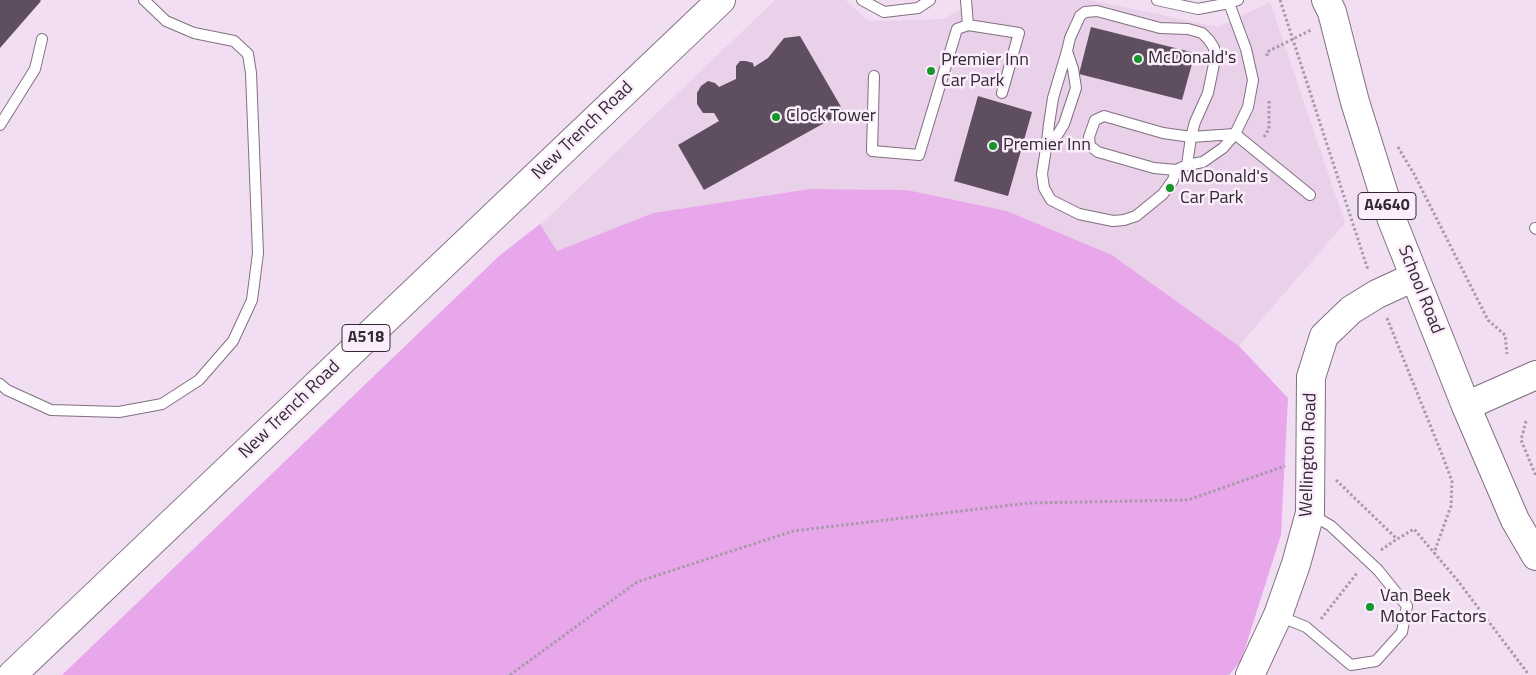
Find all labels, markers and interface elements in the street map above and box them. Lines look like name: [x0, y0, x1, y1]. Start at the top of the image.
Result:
place label: McDonald's: [1148, 48, 1236, 70]
place label: Premier Inn Car Park: [941, 50, 1029, 92]
marker: McDonald's: [1132, 53, 1144, 65]
marker: Premier Inn Car Park: [925, 65, 937, 77]
street label: New Trench Road: [528, 77, 638, 185]
place label: Clock Tower: [786, 106, 876, 128]
marker: Clock Tower: [770, 111, 782, 123]
place label: Premier Inn: [1003, 135, 1091, 157]
marker: Premier Inn: [987, 140, 999, 152]
place label: McDonald's Car Park: [1180, 167, 1268, 210]
marker: McDonald's Car Park: [1164, 182, 1176, 194]
road number: A4640: [1358, 192, 1416, 220]
street label: School Road: [1392, 243, 1448, 337]
road number: A518: [342, 324, 390, 352]
street label: New Trench Road: [235, 356, 345, 464]
street label: Wellington Road: [1296, 393, 1322, 517]
place label: Van Beek Motor Factors: [1380, 586, 1487, 628]
marker: Van Beek Motor Factors: [1364, 601, 1376, 613]

